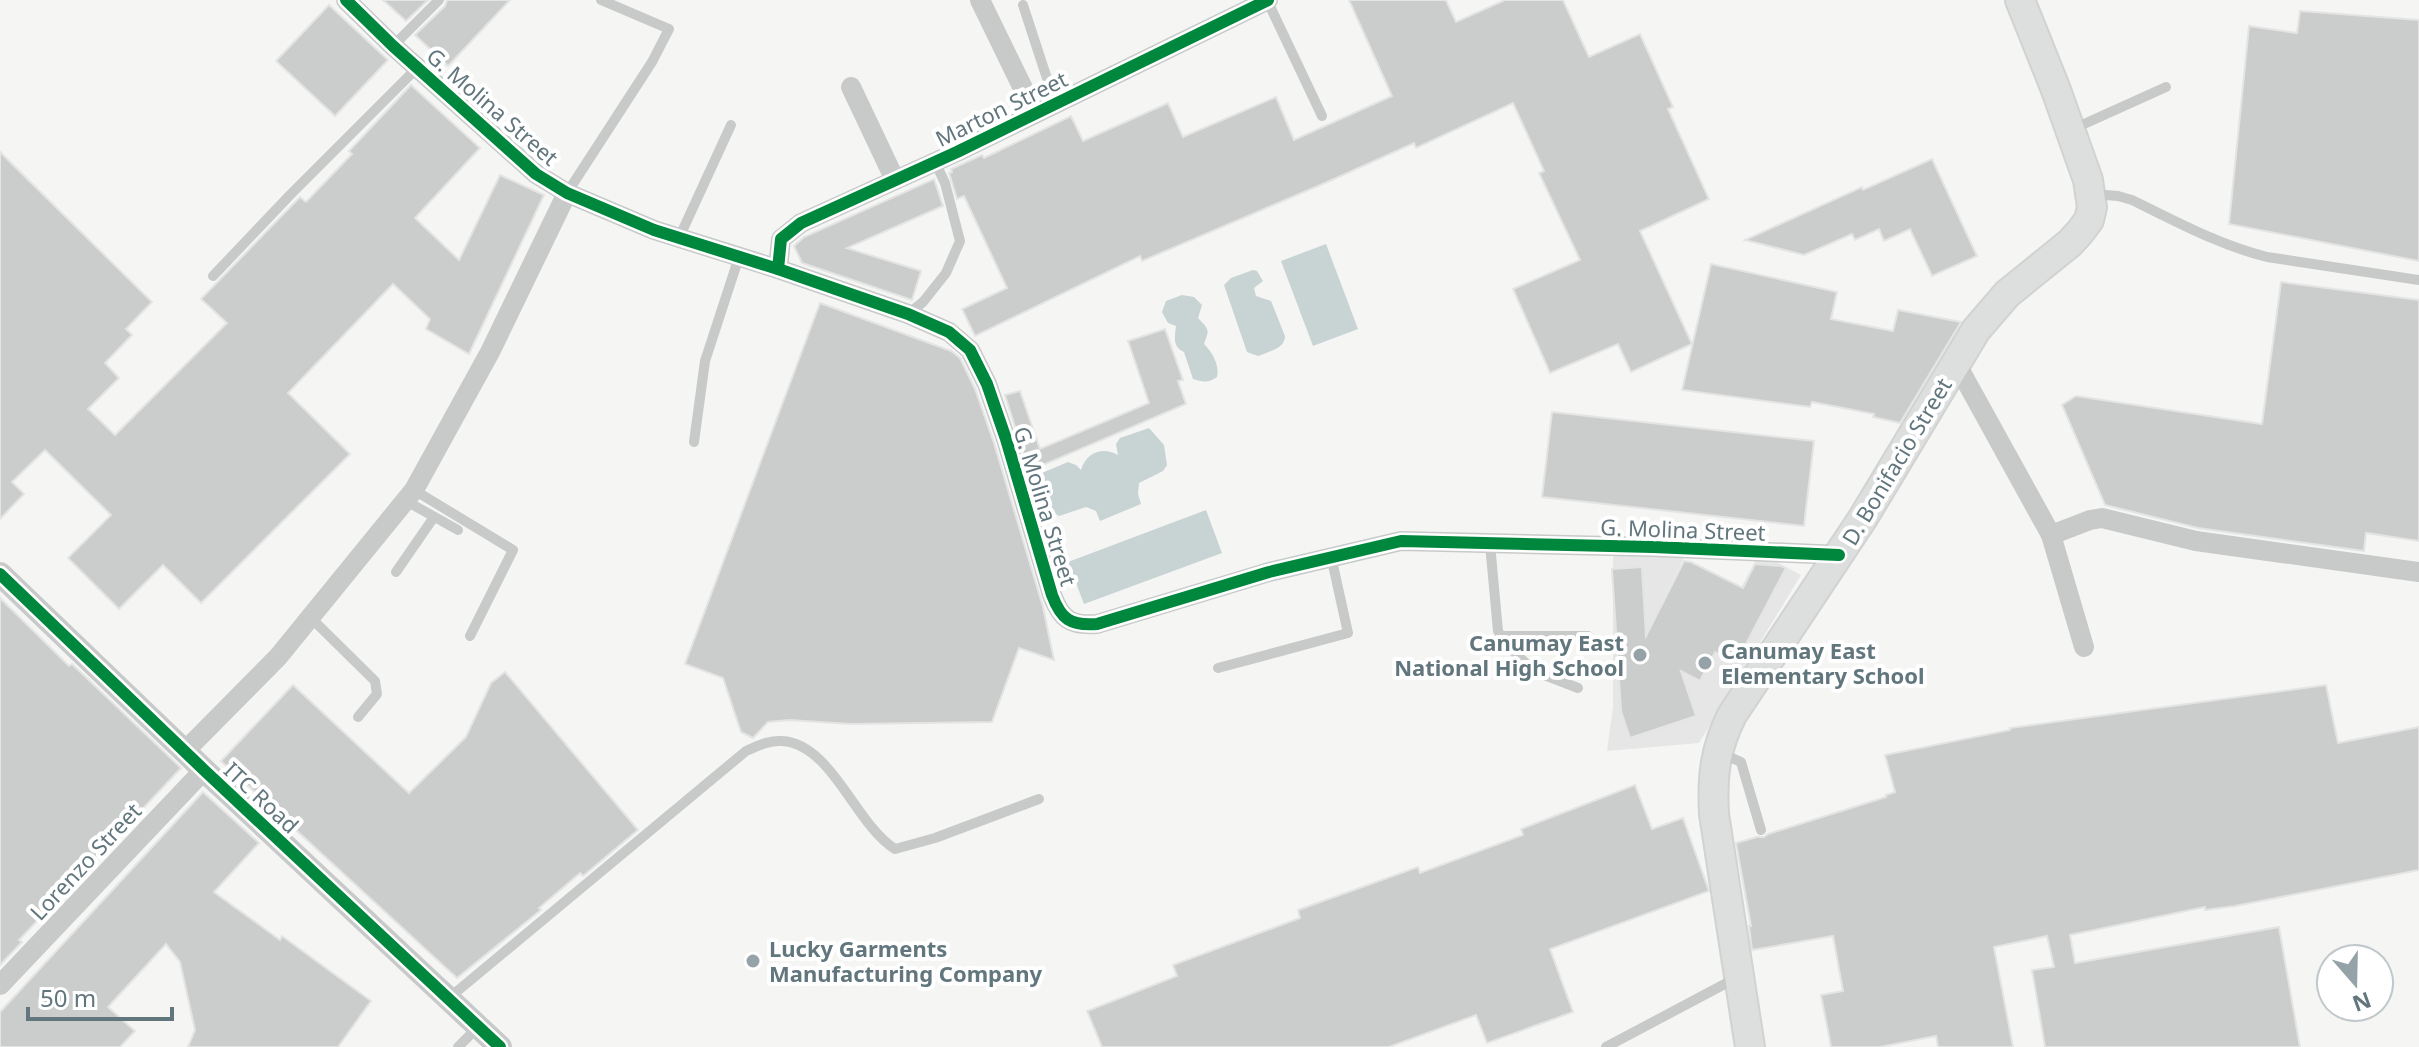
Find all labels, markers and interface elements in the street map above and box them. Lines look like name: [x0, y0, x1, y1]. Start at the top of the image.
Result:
street label: G. Molina Street: [421, 40, 565, 172]
street label: Marton Street: [930, 63, 1072, 153]
street label: D. Bonifacio Street: [1834, 372, 1958, 550]
street label: G. Molina Street: [1007, 423, 1085, 589]
street label: G. Molina Street: [1600, 511, 1766, 547]
place label: Canumay East National High School: [1394, 627, 1624, 682]
place label: Canumay East Elementary School: [1721, 635, 1925, 690]
marker: Canumay East National High School: [1631, 646, 1649, 664]
marker: Canumay East Elementary School: [1696, 654, 1714, 672]
street label: ITC Road: [218, 755, 306, 839]
street label: Lorenzo Street: [23, 796, 147, 926]
place label: Lucky Garments Manufacturing Company: [769, 933, 1042, 988]
north arrow: [2315, 943, 2395, 1023]
marker: Lucky Garments Manufacturing Company: [744, 952, 762, 970]
scale bar: [28, 971, 172, 1021]
text: 50 m: [40, 981, 96, 1014]
text: N: [2349, 986, 2376, 1020]

